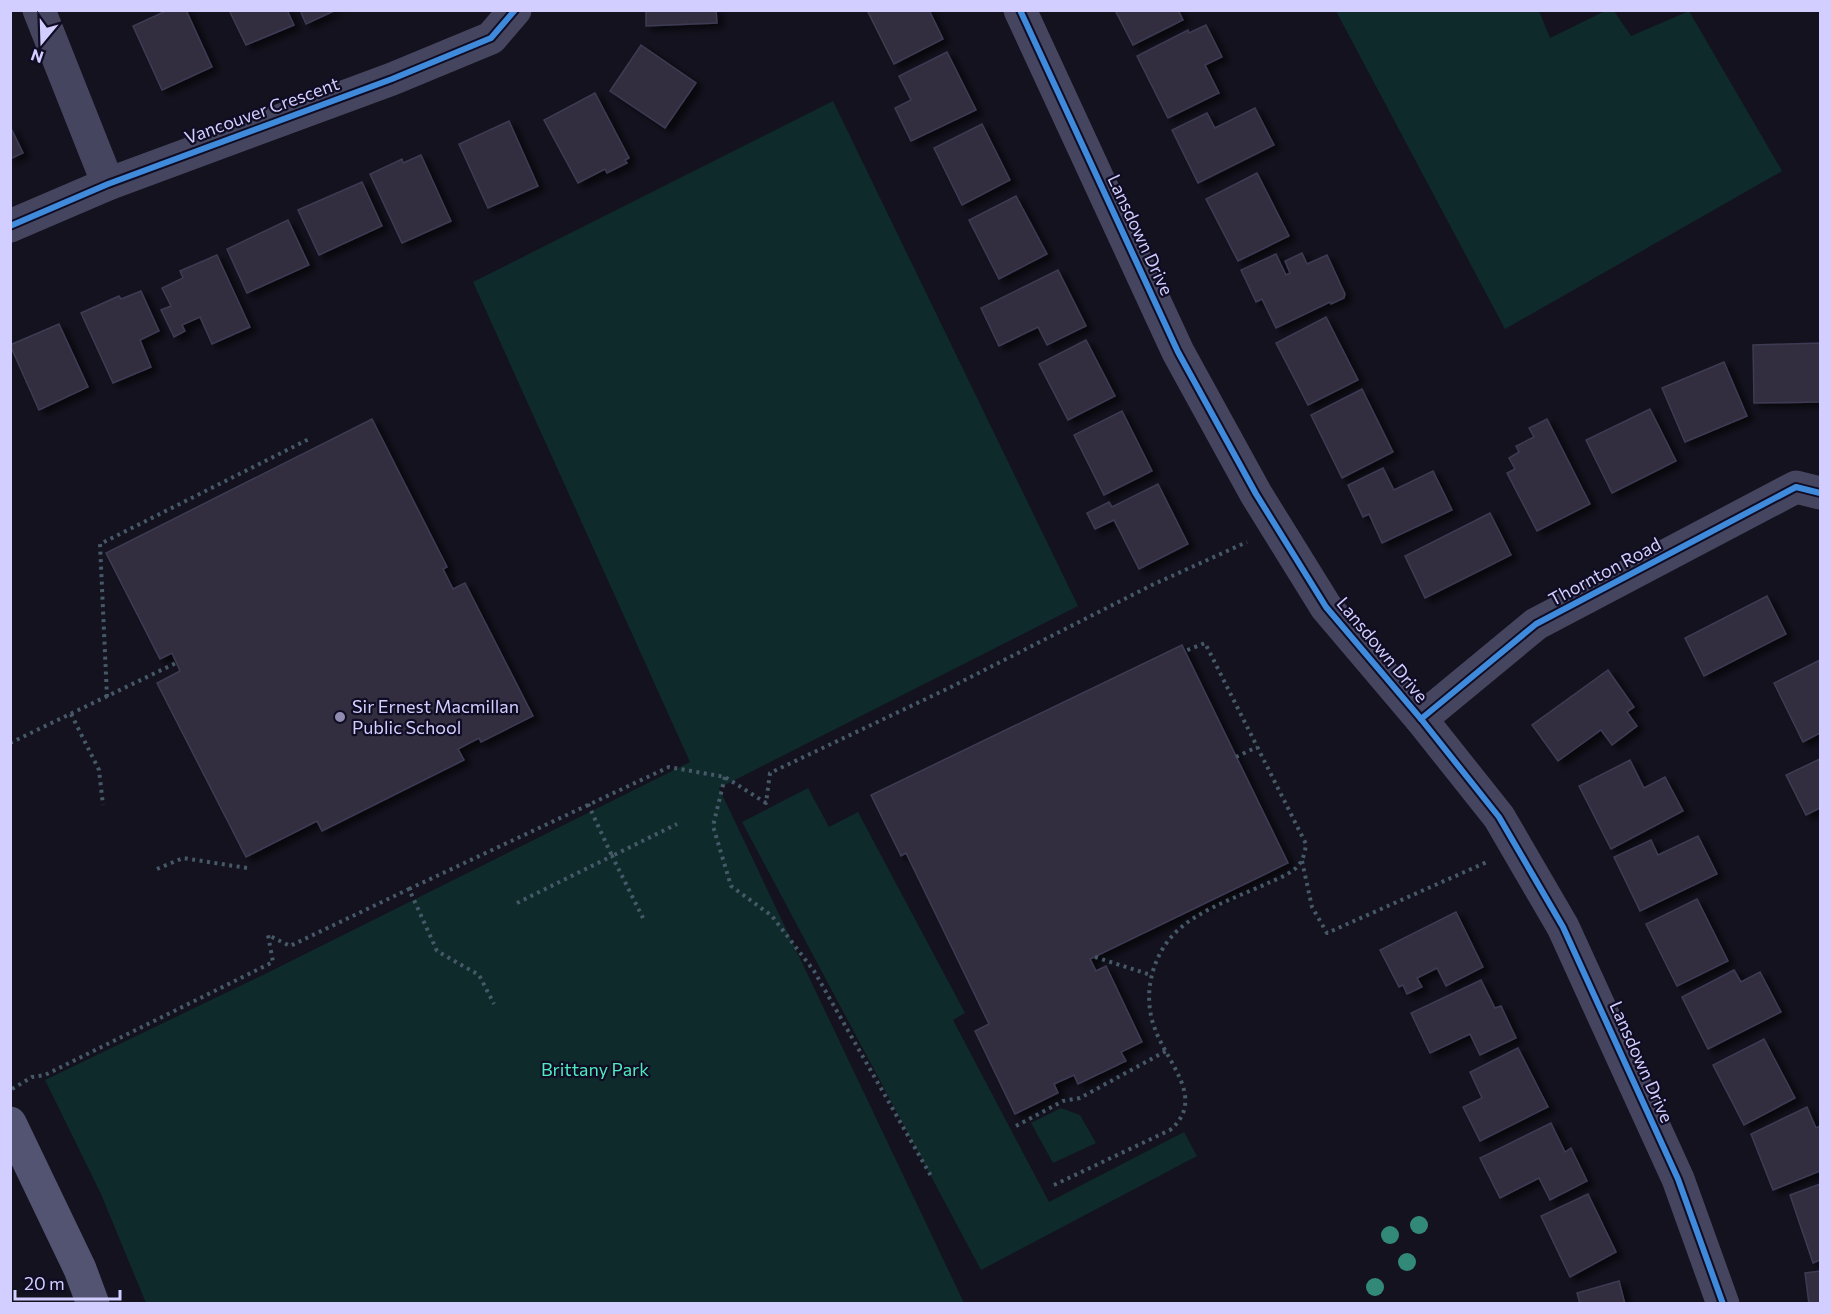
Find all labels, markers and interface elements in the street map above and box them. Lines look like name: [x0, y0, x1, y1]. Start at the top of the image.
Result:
north arrow: [12, 12, 72, 72]
text: N: [28, 46, 46, 68]
street label: Vancouver Crescent: [181, 72, 342, 148]
street label: Lansdown Drive: [1103, 171, 1178, 298]
street label: Thornton Road: [1545, 532, 1664, 610]
street label: Lansdown Drive: [1332, 592, 1433, 706]
place label: Sir Ernest Macmillan Public School: [352, 695, 519, 738]
marker: Sir Ernest Macmillan Public School: [333, 710, 347, 724]
street label: Lansdown Drive: [1605, 997, 1679, 1126]
park label: Brittany Park: [541, 1058, 649, 1080]
scale bar: [15, 1263, 120, 1301]
text: 20 m: [24, 1272, 65, 1294]

